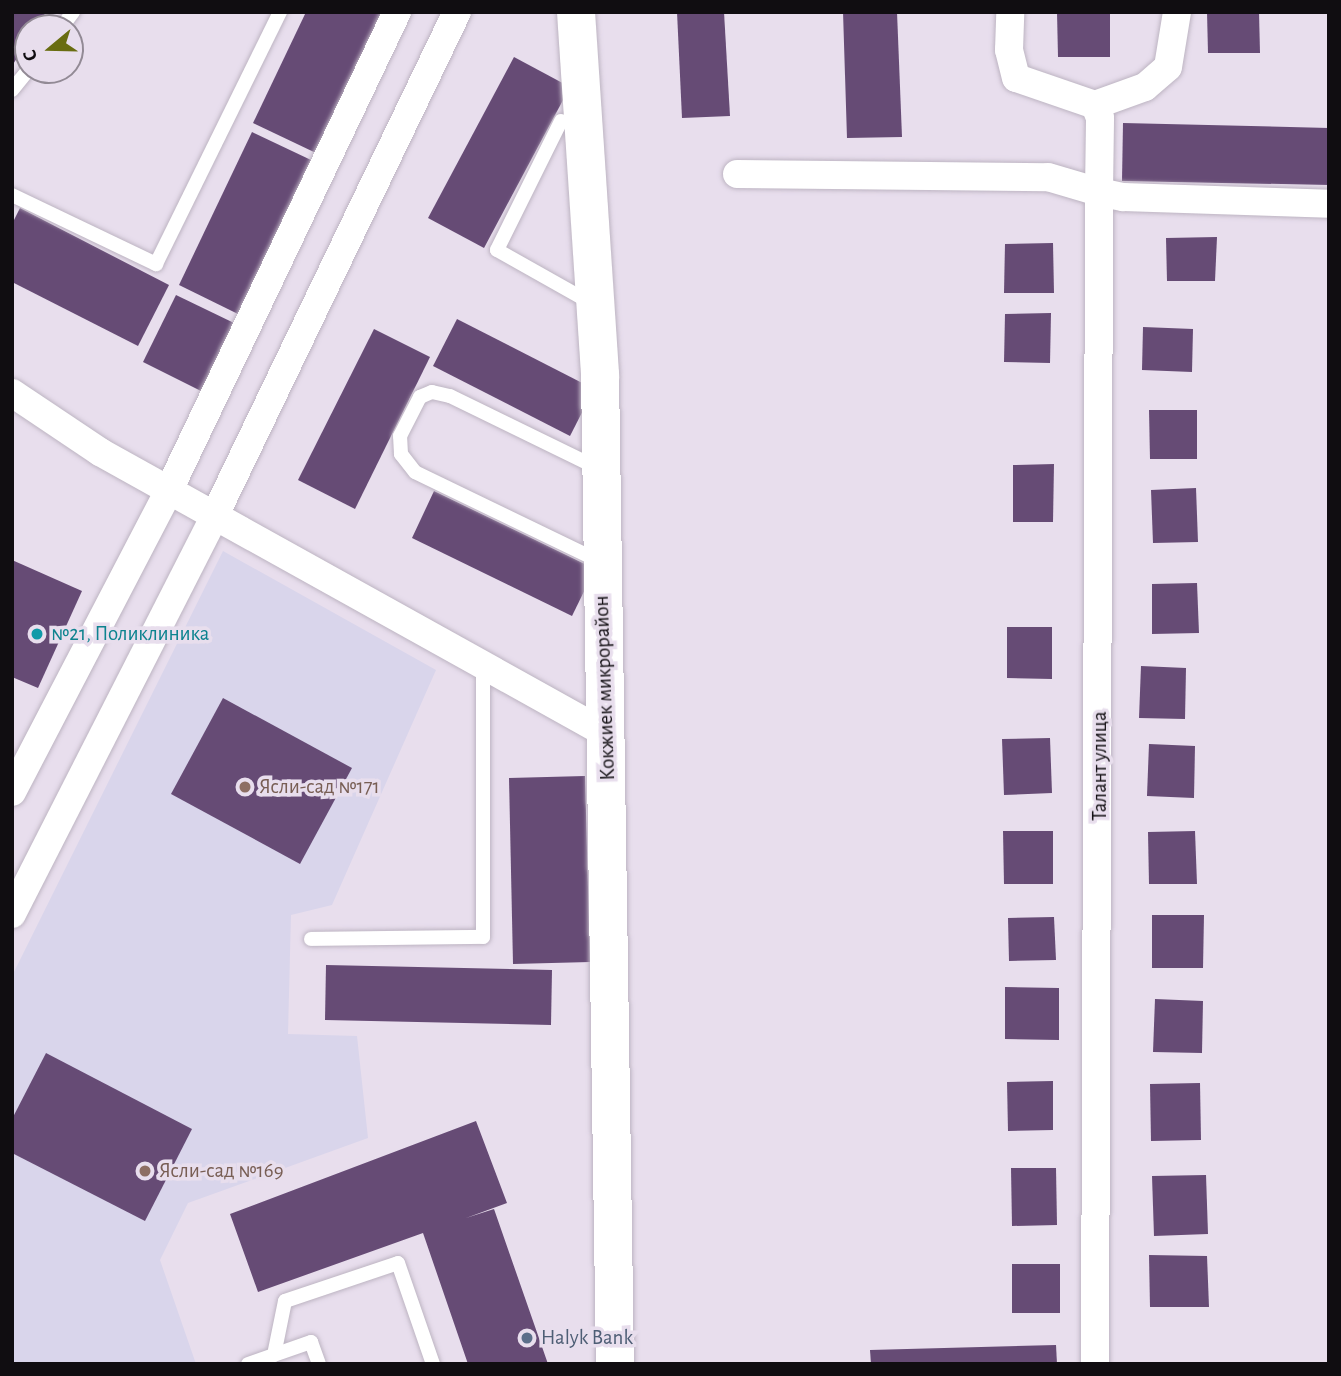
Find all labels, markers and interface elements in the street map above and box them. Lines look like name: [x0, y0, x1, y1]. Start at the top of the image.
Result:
north arrow: [14, 14, 84, 84]
text: С: [20, 47, 41, 63]
street label: Кокжиек микрорайон: [589, 595, 621, 781]
place label: №21, Поликлиника: [51, 621, 209, 647]
marker: №21, Поликлиника: [29, 626, 45, 642]
street label: Талант улица: [1087, 711, 1113, 821]
place label: Ясли-сад №171: [259, 774, 380, 800]
marker: Ясли-сад №171: [237, 779, 253, 795]
place label: Ясли-сад №169: [159, 1158, 284, 1184]
marker: Ясли-сад №169: [137, 1163, 153, 1179]
place label: Halyk Bank: [541, 1325, 633, 1351]
marker: Halyk Bank: [519, 1330, 535, 1346]

